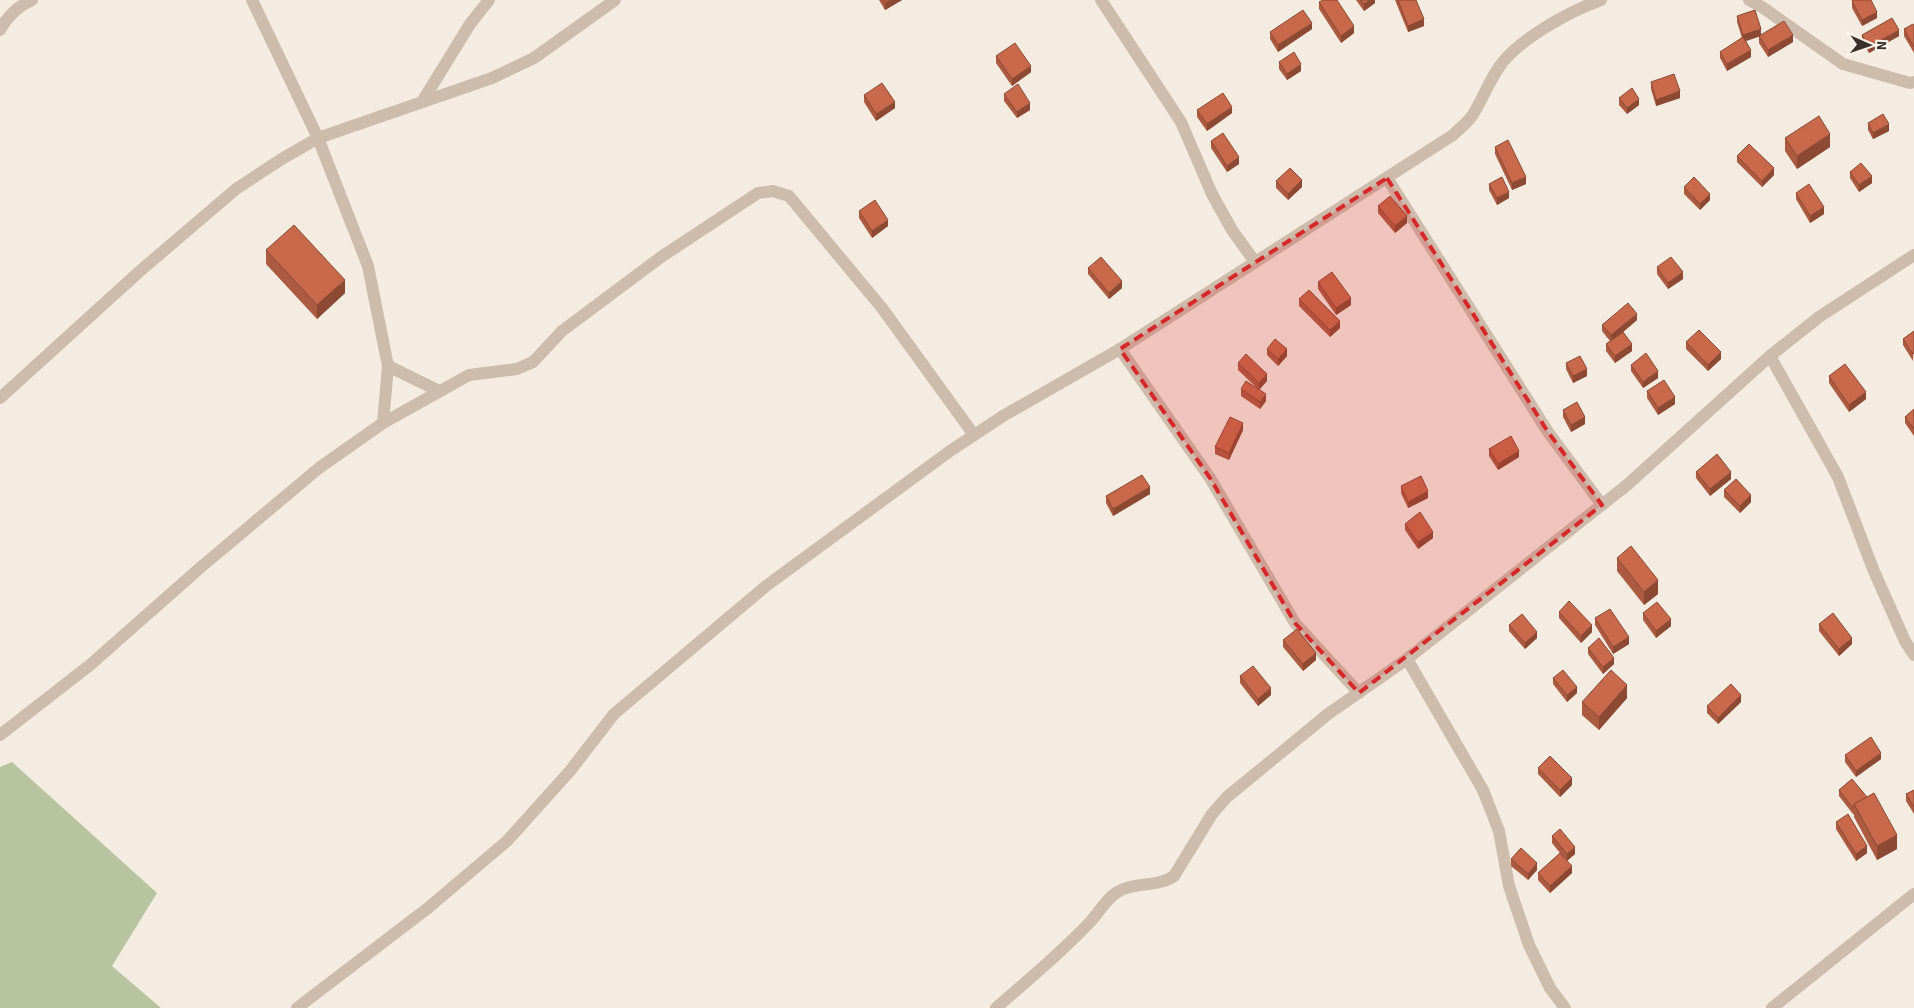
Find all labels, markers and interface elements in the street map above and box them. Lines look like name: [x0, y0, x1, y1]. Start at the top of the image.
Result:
north arrow: [1844, 20, 1894, 70]
text: N: [1871, 40, 1891, 50]

